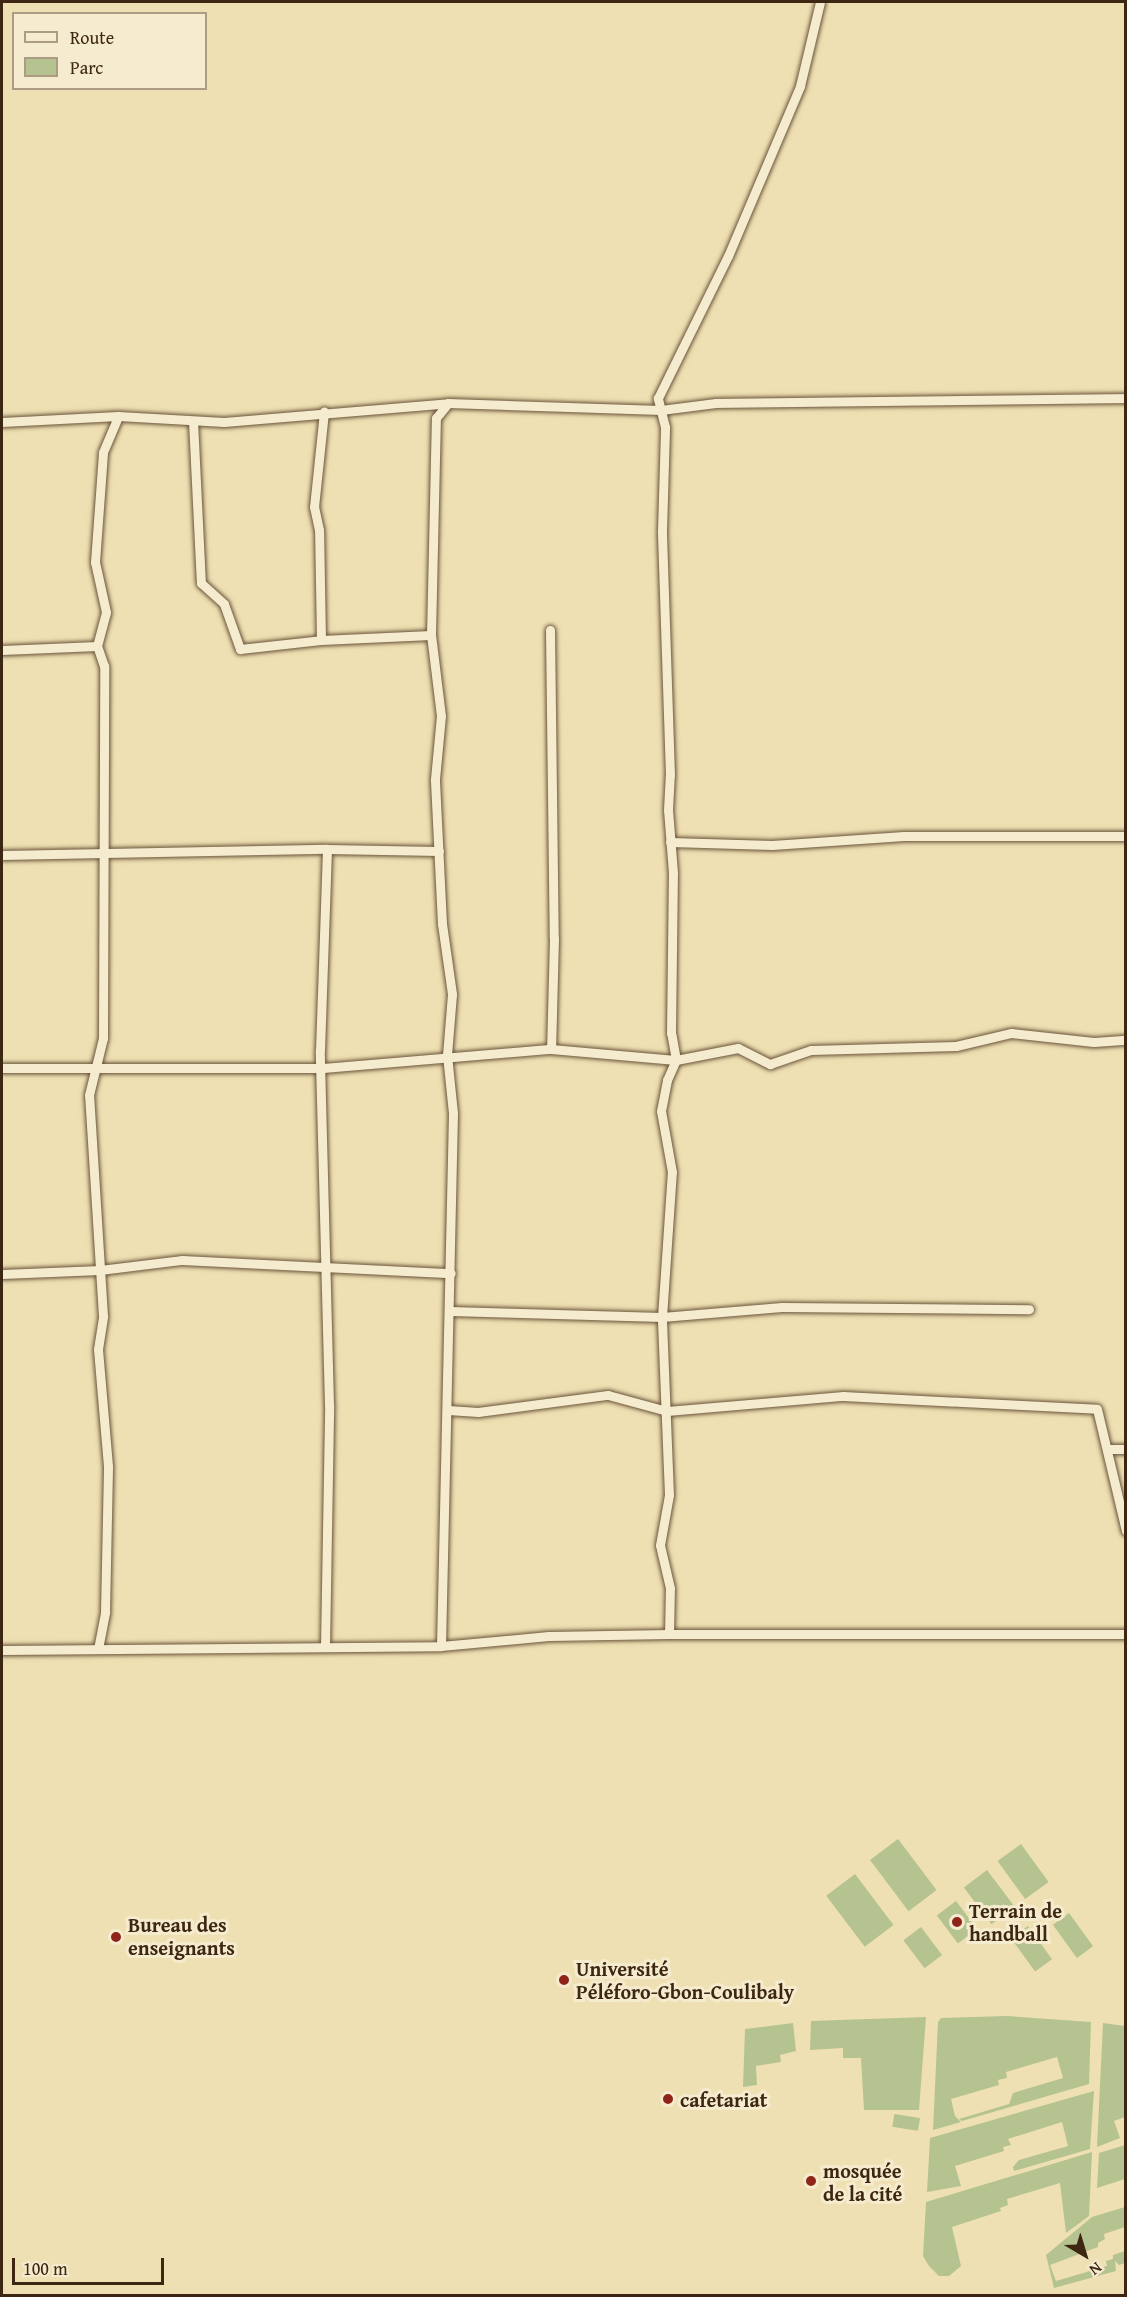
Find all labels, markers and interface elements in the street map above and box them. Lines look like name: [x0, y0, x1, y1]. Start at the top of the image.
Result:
legend: [12, 12, 207, 90]
text: Route: [70, 24, 114, 51]
text: Parc: [70, 54, 103, 81]
place label: Terrain de handball: [969, 1898, 1062, 1945]
place label: Bureau des enseignants: [128, 1913, 235, 1960]
marker: Terrain de handball: [950, 1915, 964, 1929]
marker: Bureau des enseignants: [109, 1930, 123, 1944]
place label: Université Péléforo-Gbon-Coulibaly: [576, 1956, 794, 2003]
marker: Université Péléforo-Gbon-Coulibaly: [557, 1973, 571, 1987]
place label: cafetariat: [680, 2087, 767, 2111]
marker: cafetariat: [661, 2092, 675, 2106]
place label: mosquée de la cité: [823, 2158, 902, 2205]
marker: mosquée de la cité: [804, 2174, 818, 2188]
north arrow: [1055, 2225, 1115, 2285]
scale bar: [15, 2246, 166, 2284]
text: 100 m: [23, 2255, 68, 2282]
text: N: [1084, 2256, 1108, 2282]

